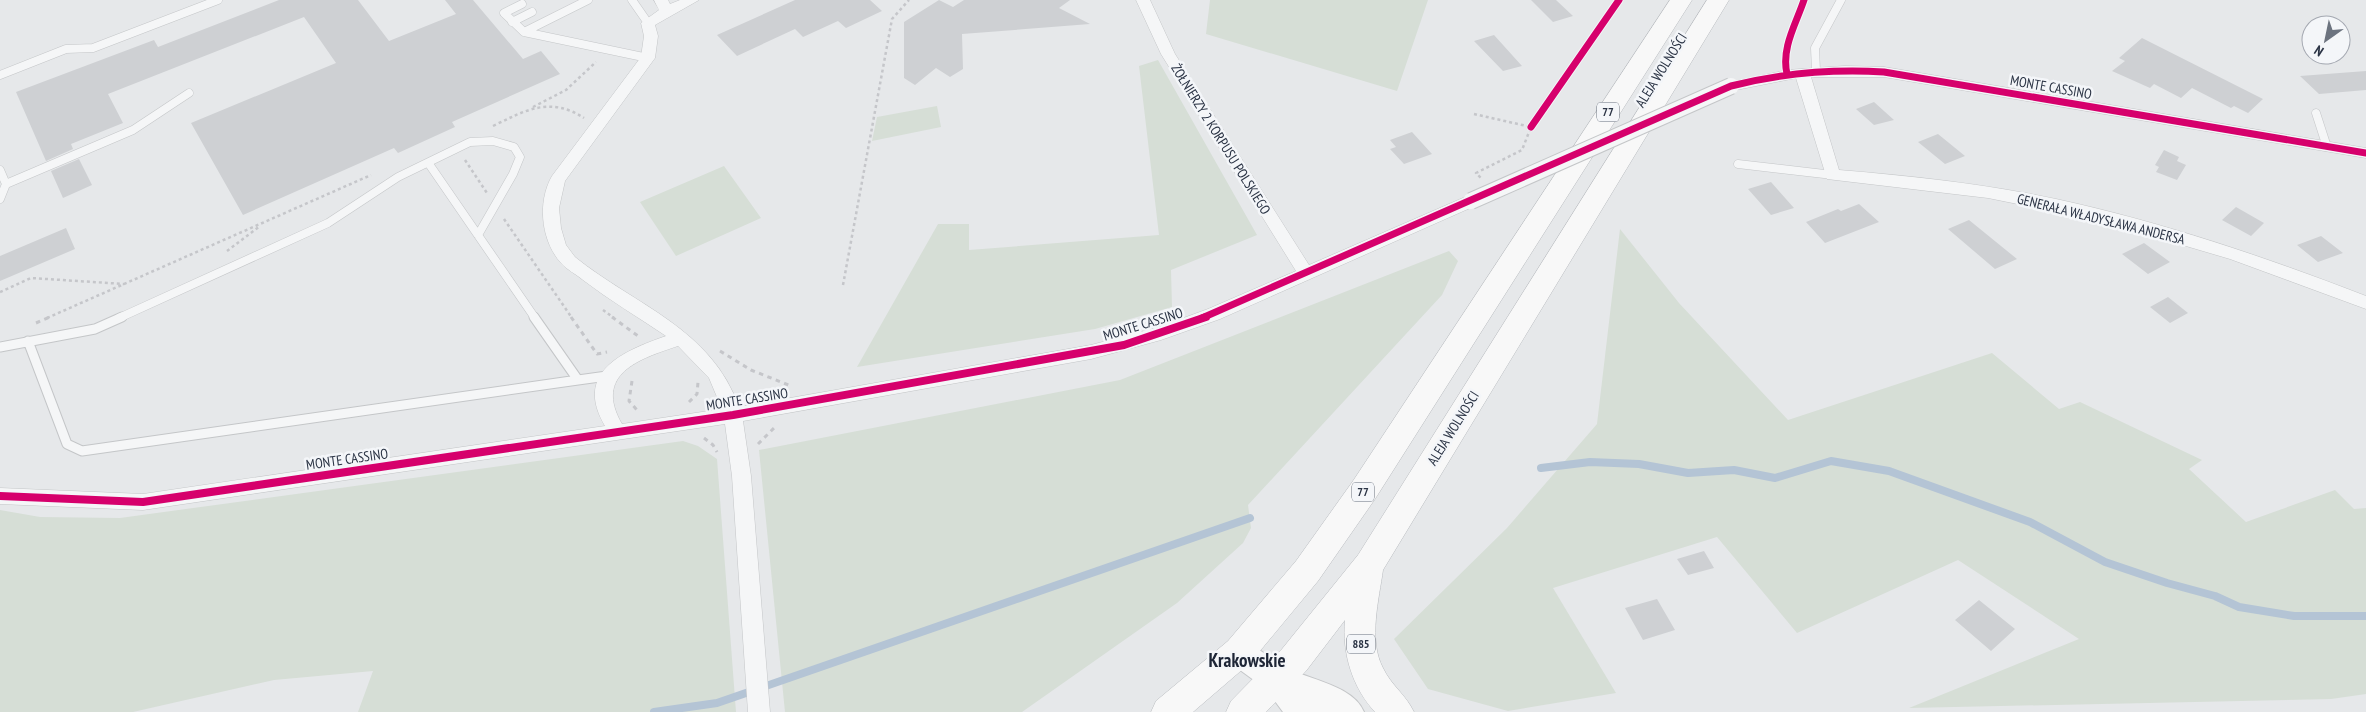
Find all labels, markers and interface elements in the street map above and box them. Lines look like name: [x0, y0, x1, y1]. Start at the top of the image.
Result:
north arrow: [2301, 15, 2351, 65]
street label: ALEJA WOLNOŚCI: [1631, 29, 1691, 111]
text: N: [2311, 41, 2327, 61]
street label: ŻOŁNIERZY 2 KORPUSU POLSKIEGO: [1167, 60, 1275, 218]
street label: MONTE CASSINO: [2009, 71, 2093, 103]
road number: 77: [1597, 102, 1619, 121]
street label: GENERAŁA WŁADYSŁAWA ANDERSA: [2015, 189, 2187, 249]
street label: MONTE CASSINO: [1101, 303, 1185, 345]
street label: MONTE CASSINO: [705, 384, 789, 414]
street label: ALEJA WOLNOŚCI: [1423, 387, 1483, 469]
street label: MONTE CASSINO: [305, 444, 389, 474]
road number: 77: [1352, 482, 1374, 502]
road number: 885: [1347, 634, 1375, 654]
district label: Krakowskie: [1208, 648, 1286, 672]

